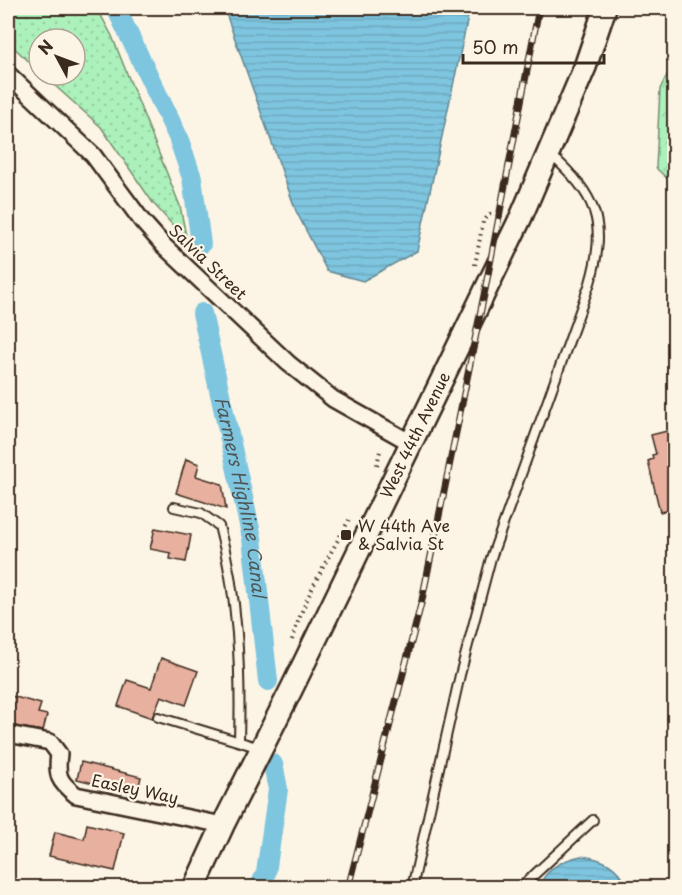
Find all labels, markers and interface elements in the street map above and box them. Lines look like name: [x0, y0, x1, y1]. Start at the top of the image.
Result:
north arrow: [27, 27, 87, 87]
scale bar: [463, 27, 604, 65]
text: 50 m: [472, 33, 519, 60]
text: N: [32, 34, 58, 59]
street label: Salvia Street: [164, 218, 253, 305]
street label: West 44th Avenue: [373, 367, 455, 502]
water label: Farmers Highline Canal: [209, 394, 274, 602]
place label: W 44th Ave & Salvia St: [358, 513, 450, 555]
marker: W 44th Ave & Salvia St: [339, 528, 353, 542]
street label: Easley Way: [90, 767, 181, 809]

